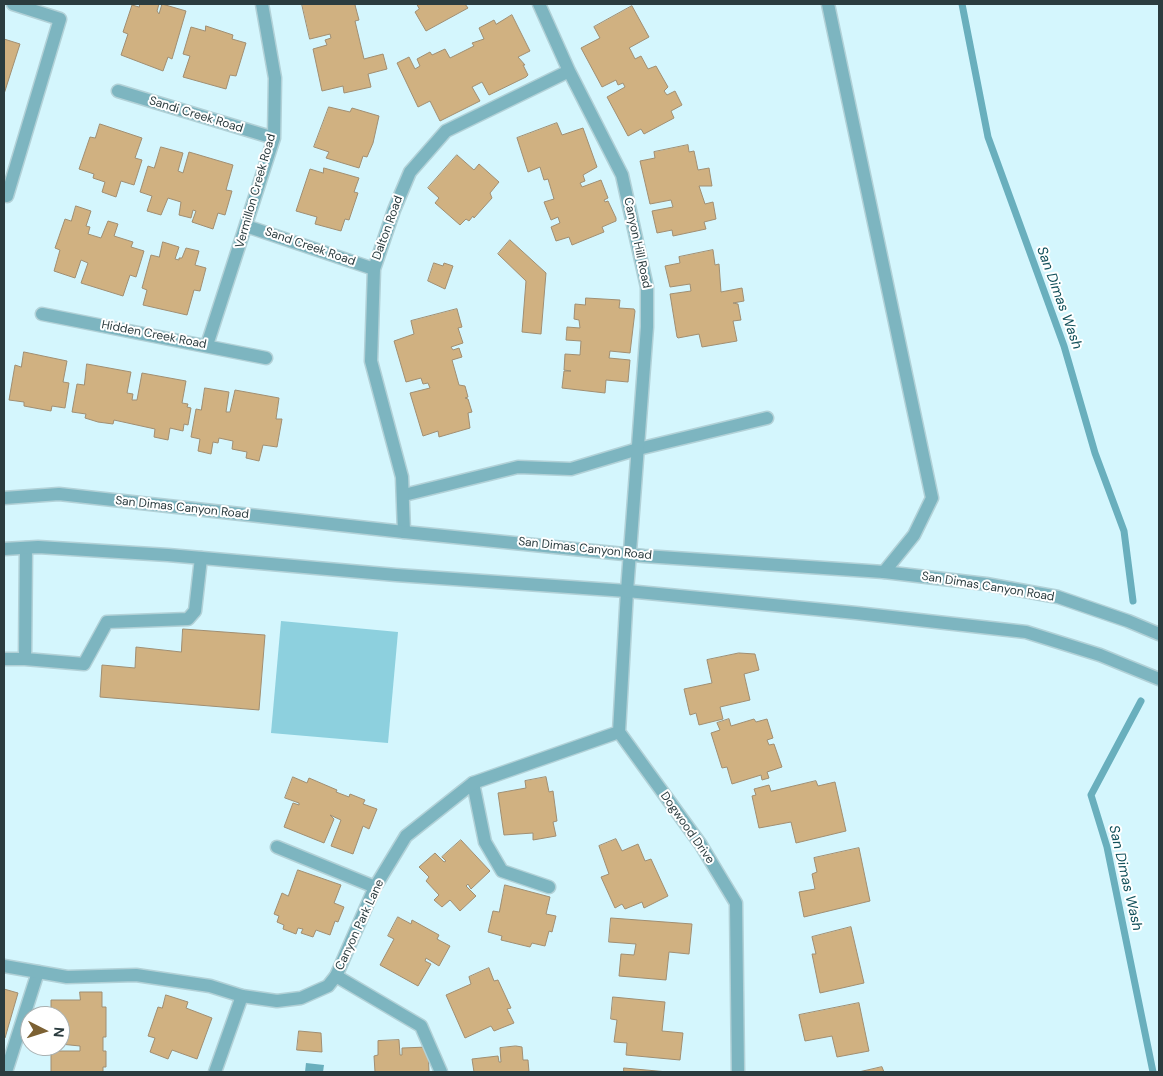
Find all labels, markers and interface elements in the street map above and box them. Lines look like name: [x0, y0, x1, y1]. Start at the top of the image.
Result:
street label: Sandi Creek Road: [147, 94, 245, 136]
street label: Vermillon Creek Road: [233, 132, 279, 250]
street label: Dalton Road: [370, 194, 406, 262]
street label: Canyon Hill Road: [620, 196, 654, 290]
street label: Sand Creek Road: [263, 225, 357, 269]
water label: San Dimas Wash: [1033, 244, 1085, 352]
street label: Hidden Creek Road: [100, 318, 208, 352]
street label: San Dimas Canyon Road: [115, 494, 249, 522]
street label: San Dimas Canyon Road: [518, 535, 652, 563]
street label: San Dimas Canyon Road: [921, 569, 1055, 605]
street label: Dogwood Drive: [657, 789, 717, 867]
water label: San Dimas Wash: [1105, 823, 1145, 933]
street label: Canyon Park Lane: [333, 877, 387, 973]
north arrow: [20, 1006, 70, 1056]
text: N: [50, 1026, 68, 1038]

